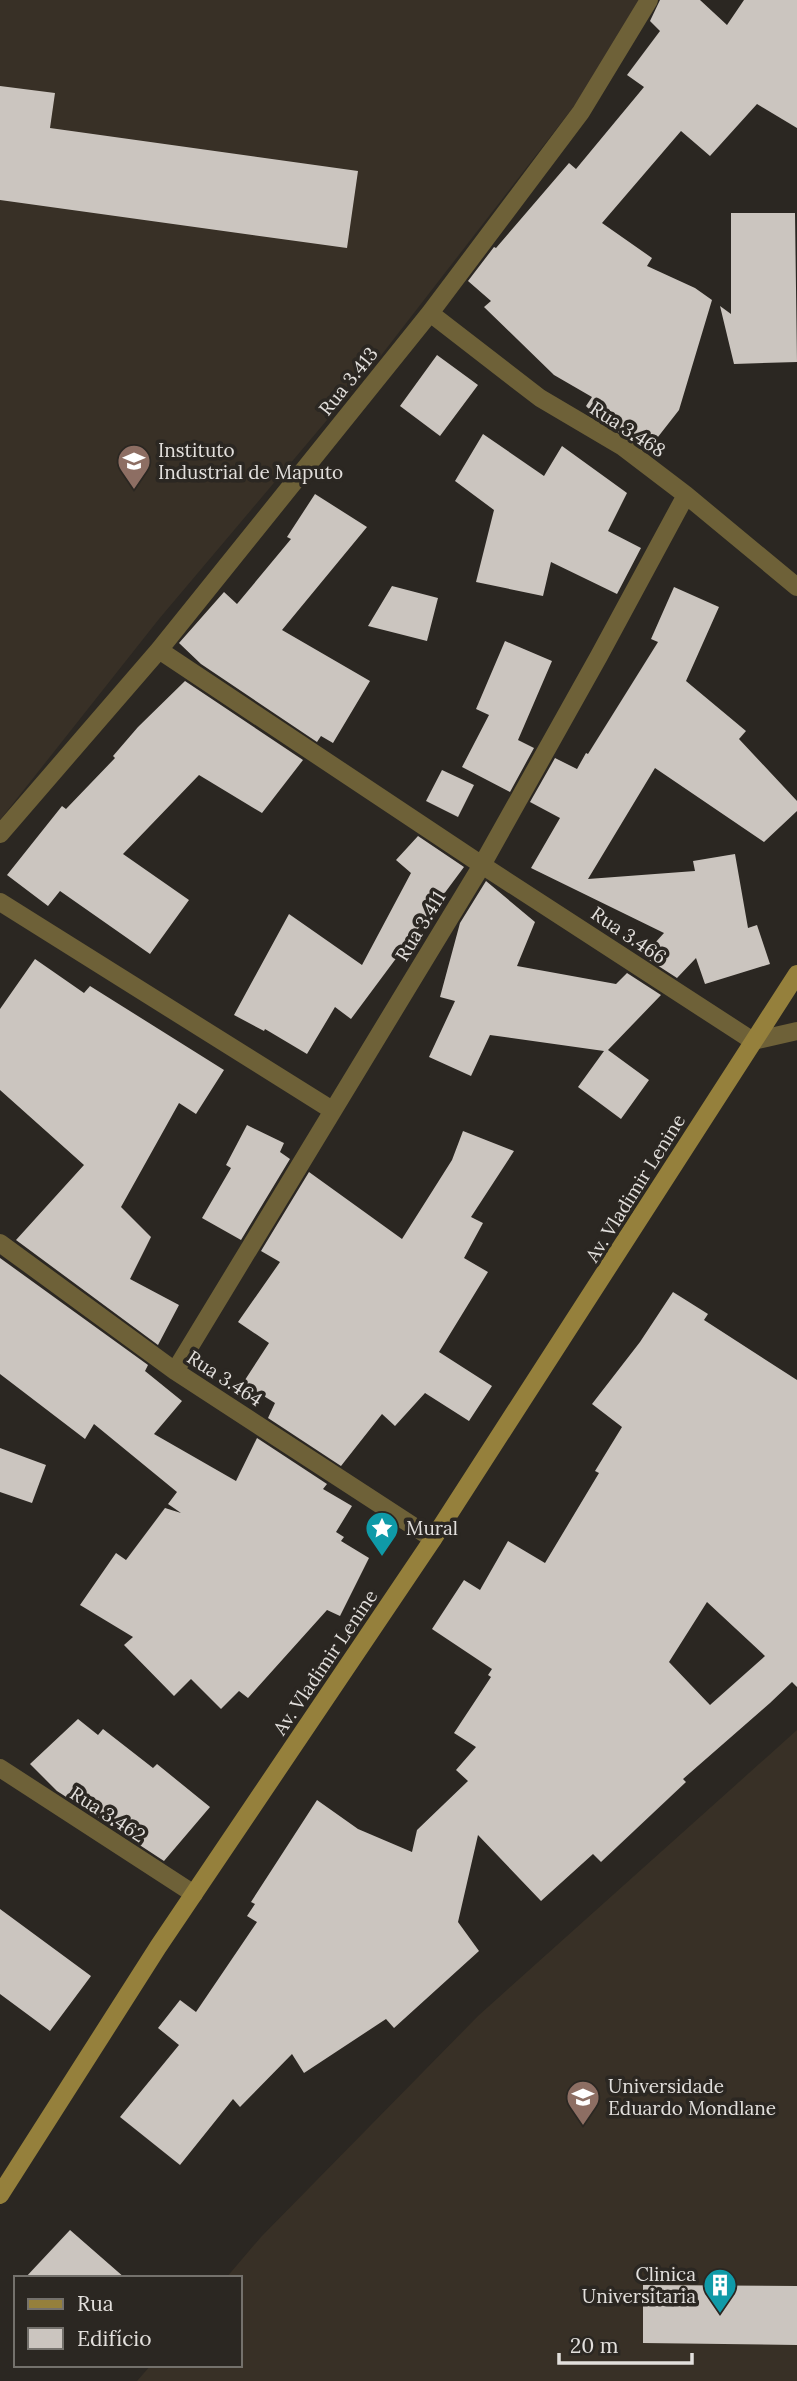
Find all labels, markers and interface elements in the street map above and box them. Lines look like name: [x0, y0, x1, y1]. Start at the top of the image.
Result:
street label: Rua 3.413: [313, 342, 383, 420]
street label: Rua 3.468: [586, 396, 670, 462]
place label: Instituto Industrial de Maputo: [158, 438, 343, 484]
school or university icon: Instituto Industrial de Maputo: [115, 442, 153, 491]
street label: Rua 3.411: [390, 887, 450, 965]
street label: Rua 3.466: [587, 901, 671, 969]
street label: Av. Vladimir Lenine: [579, 1110, 690, 1267]
street label: Rua 3.464: [183, 1345, 267, 1411]
place icon: Mural: [363, 1509, 401, 1558]
place label: Mural: [406, 1516, 458, 1540]
street label: Av. Vladimir Lenine: [267, 1585, 383, 1740]
street label: Rua 3.462: [66, 1781, 150, 1847]
place label: Universidade Eduardo Mondlane: [608, 2074, 776, 2120]
school or university icon: Universidade Eduardo Mondlane: [564, 2078, 602, 2127]
place label: Clinica Universitaria: [582, 2262, 696, 2308]
building icon: Clinica Universitaria: [701, 2266, 739, 2315]
legend: [14, 2276, 242, 2367]
text: Rua: [77, 2290, 114, 2317]
scale bar: [559, 2322, 692, 2366]
text: Edifício: [77, 2325, 152, 2352]
text: 20 m: [570, 2332, 619, 2359]

